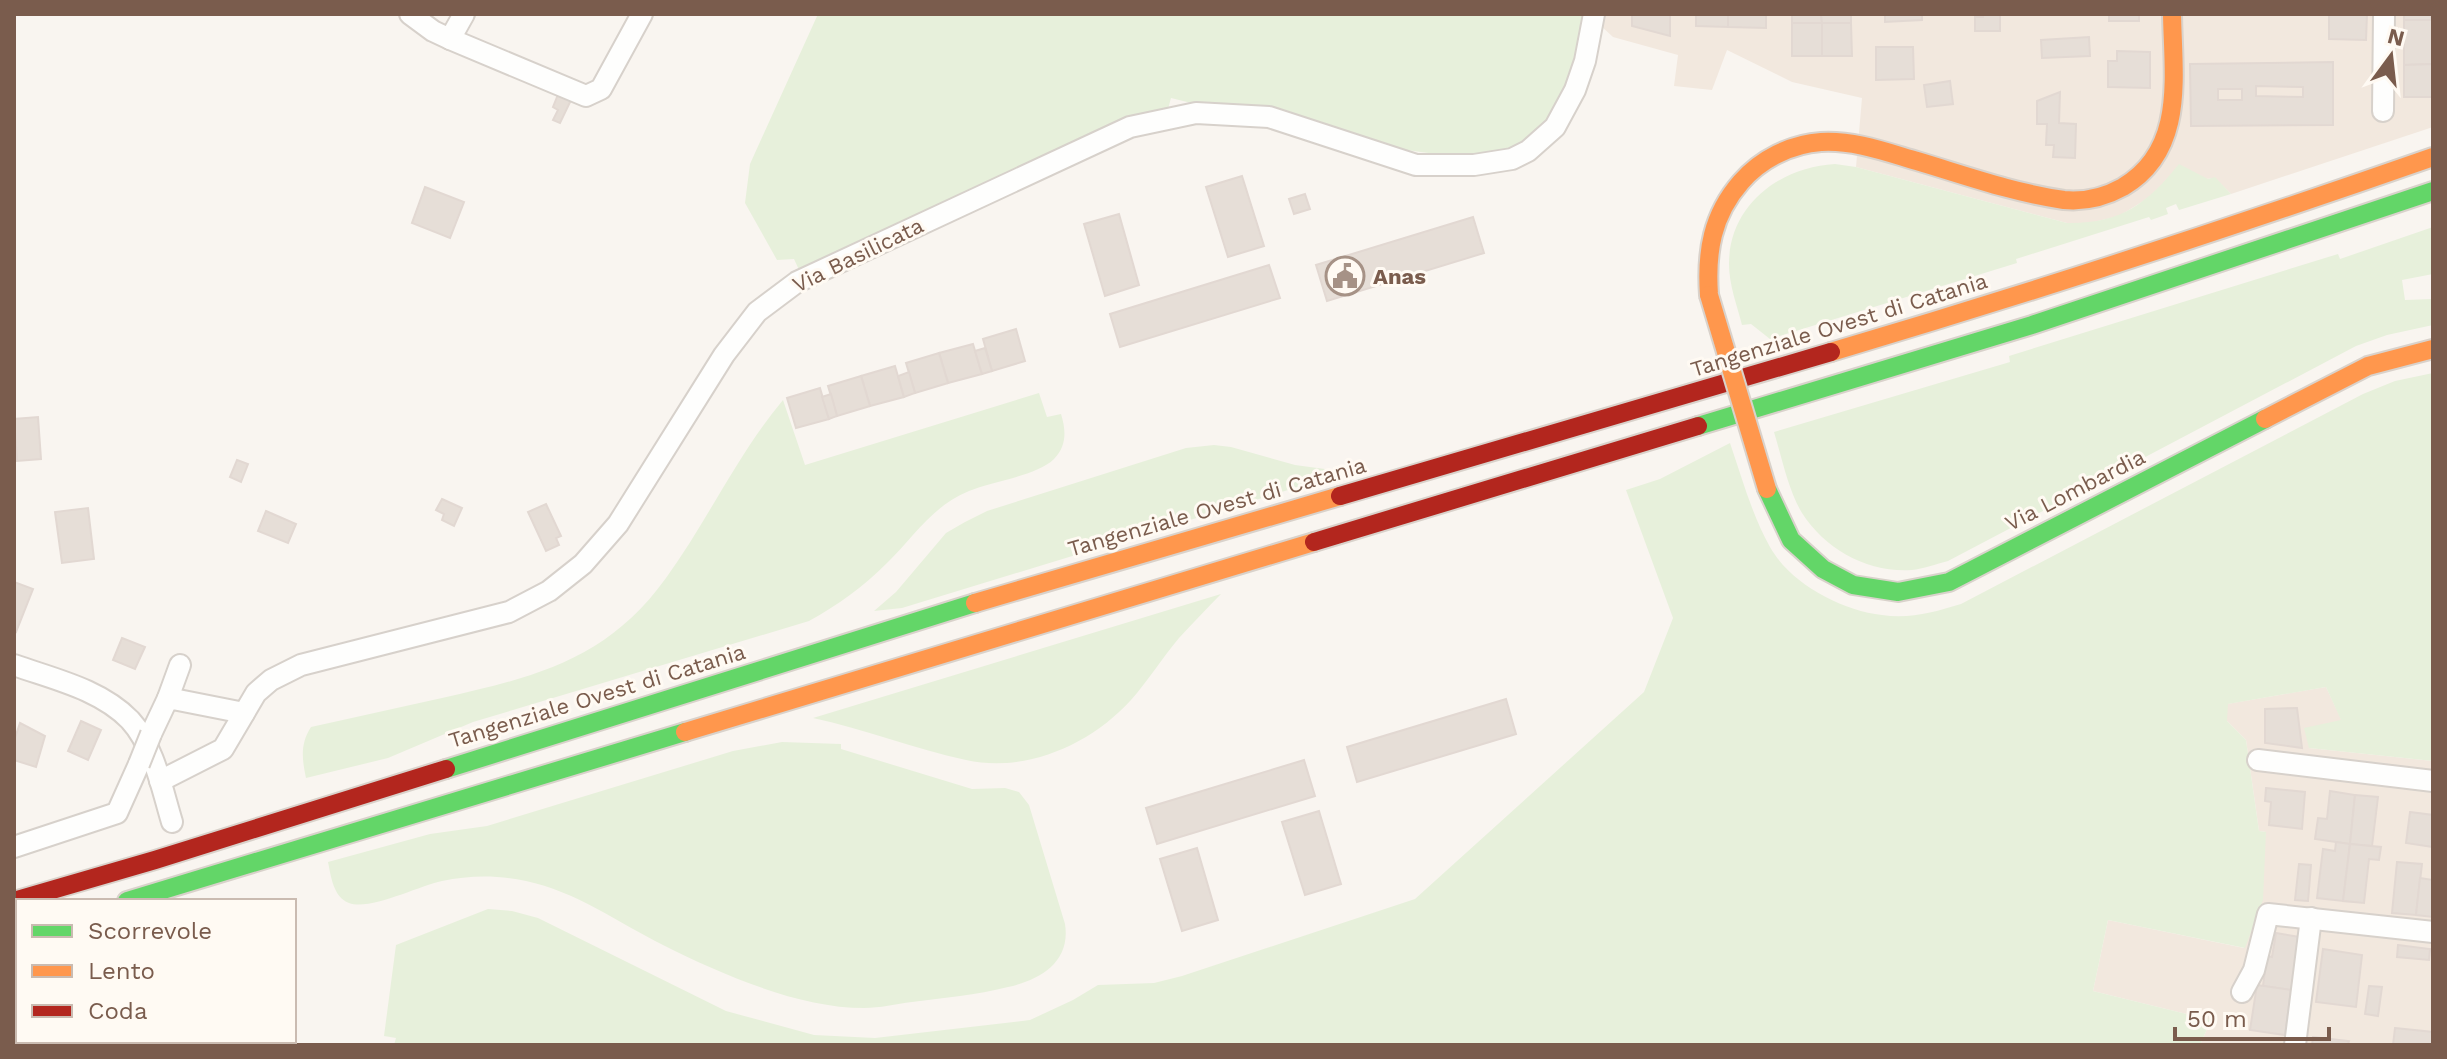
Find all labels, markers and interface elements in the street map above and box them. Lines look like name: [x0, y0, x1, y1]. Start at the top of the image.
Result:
north arrow: [2351, 16, 2431, 96]
text: N: [2385, 23, 2407, 51]
street label: Via Basilicata: [789, 213, 927, 297]
public building icon: Anas: [1324, 255, 1366, 297]
place label: Anas: [1373, 264, 1426, 289]
street label: Tangenziale Ovest di Catania: [1688, 268, 1990, 382]
street label: Via Lombardia: [2001, 444, 2149, 536]
street label: Tangenziale Ovest di Catania: [1065, 452, 1369, 562]
street label: Tangenziale Ovest di Catania: [446, 639, 748, 753]
legend: [16, 899, 296, 1043]
text: Scorrevole: [88, 917, 212, 945]
text: Lento: [88, 957, 155, 985]
scale bar: [2175, 991, 2329, 1041]
text: Coda: [88, 997, 148, 1025]
text: 50 m: [2187, 1005, 2247, 1033]

